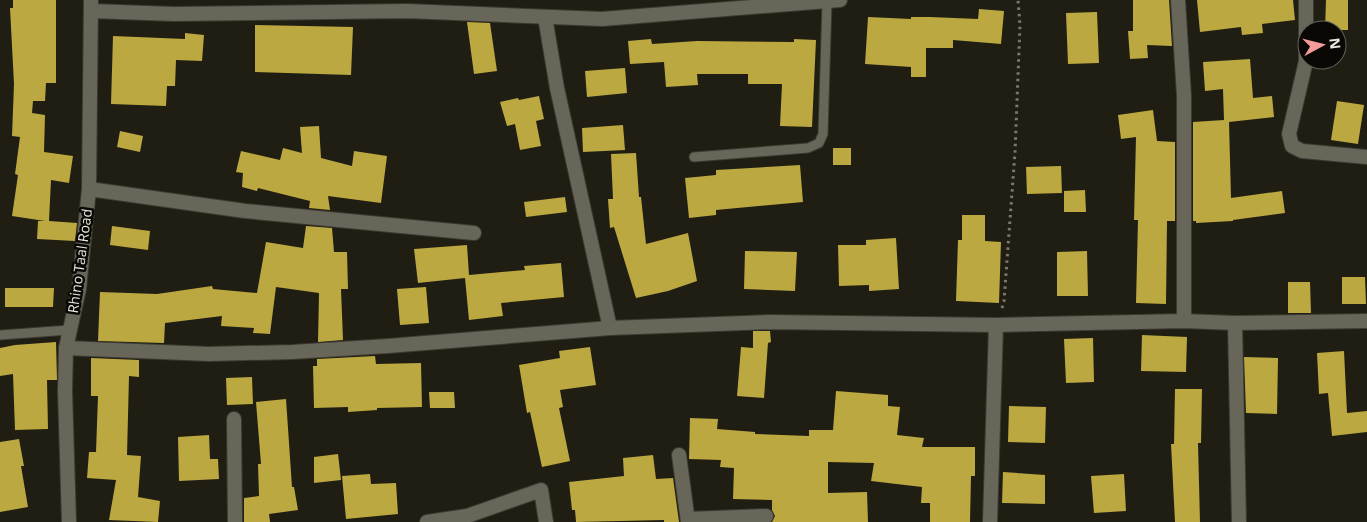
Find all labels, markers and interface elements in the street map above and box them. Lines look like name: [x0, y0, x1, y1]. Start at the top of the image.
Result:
north arrow: [1297, 20, 1347, 70]
text: N: [1325, 37, 1346, 50]
street label: Rhino Taal Road: [63, 207, 96, 314]

